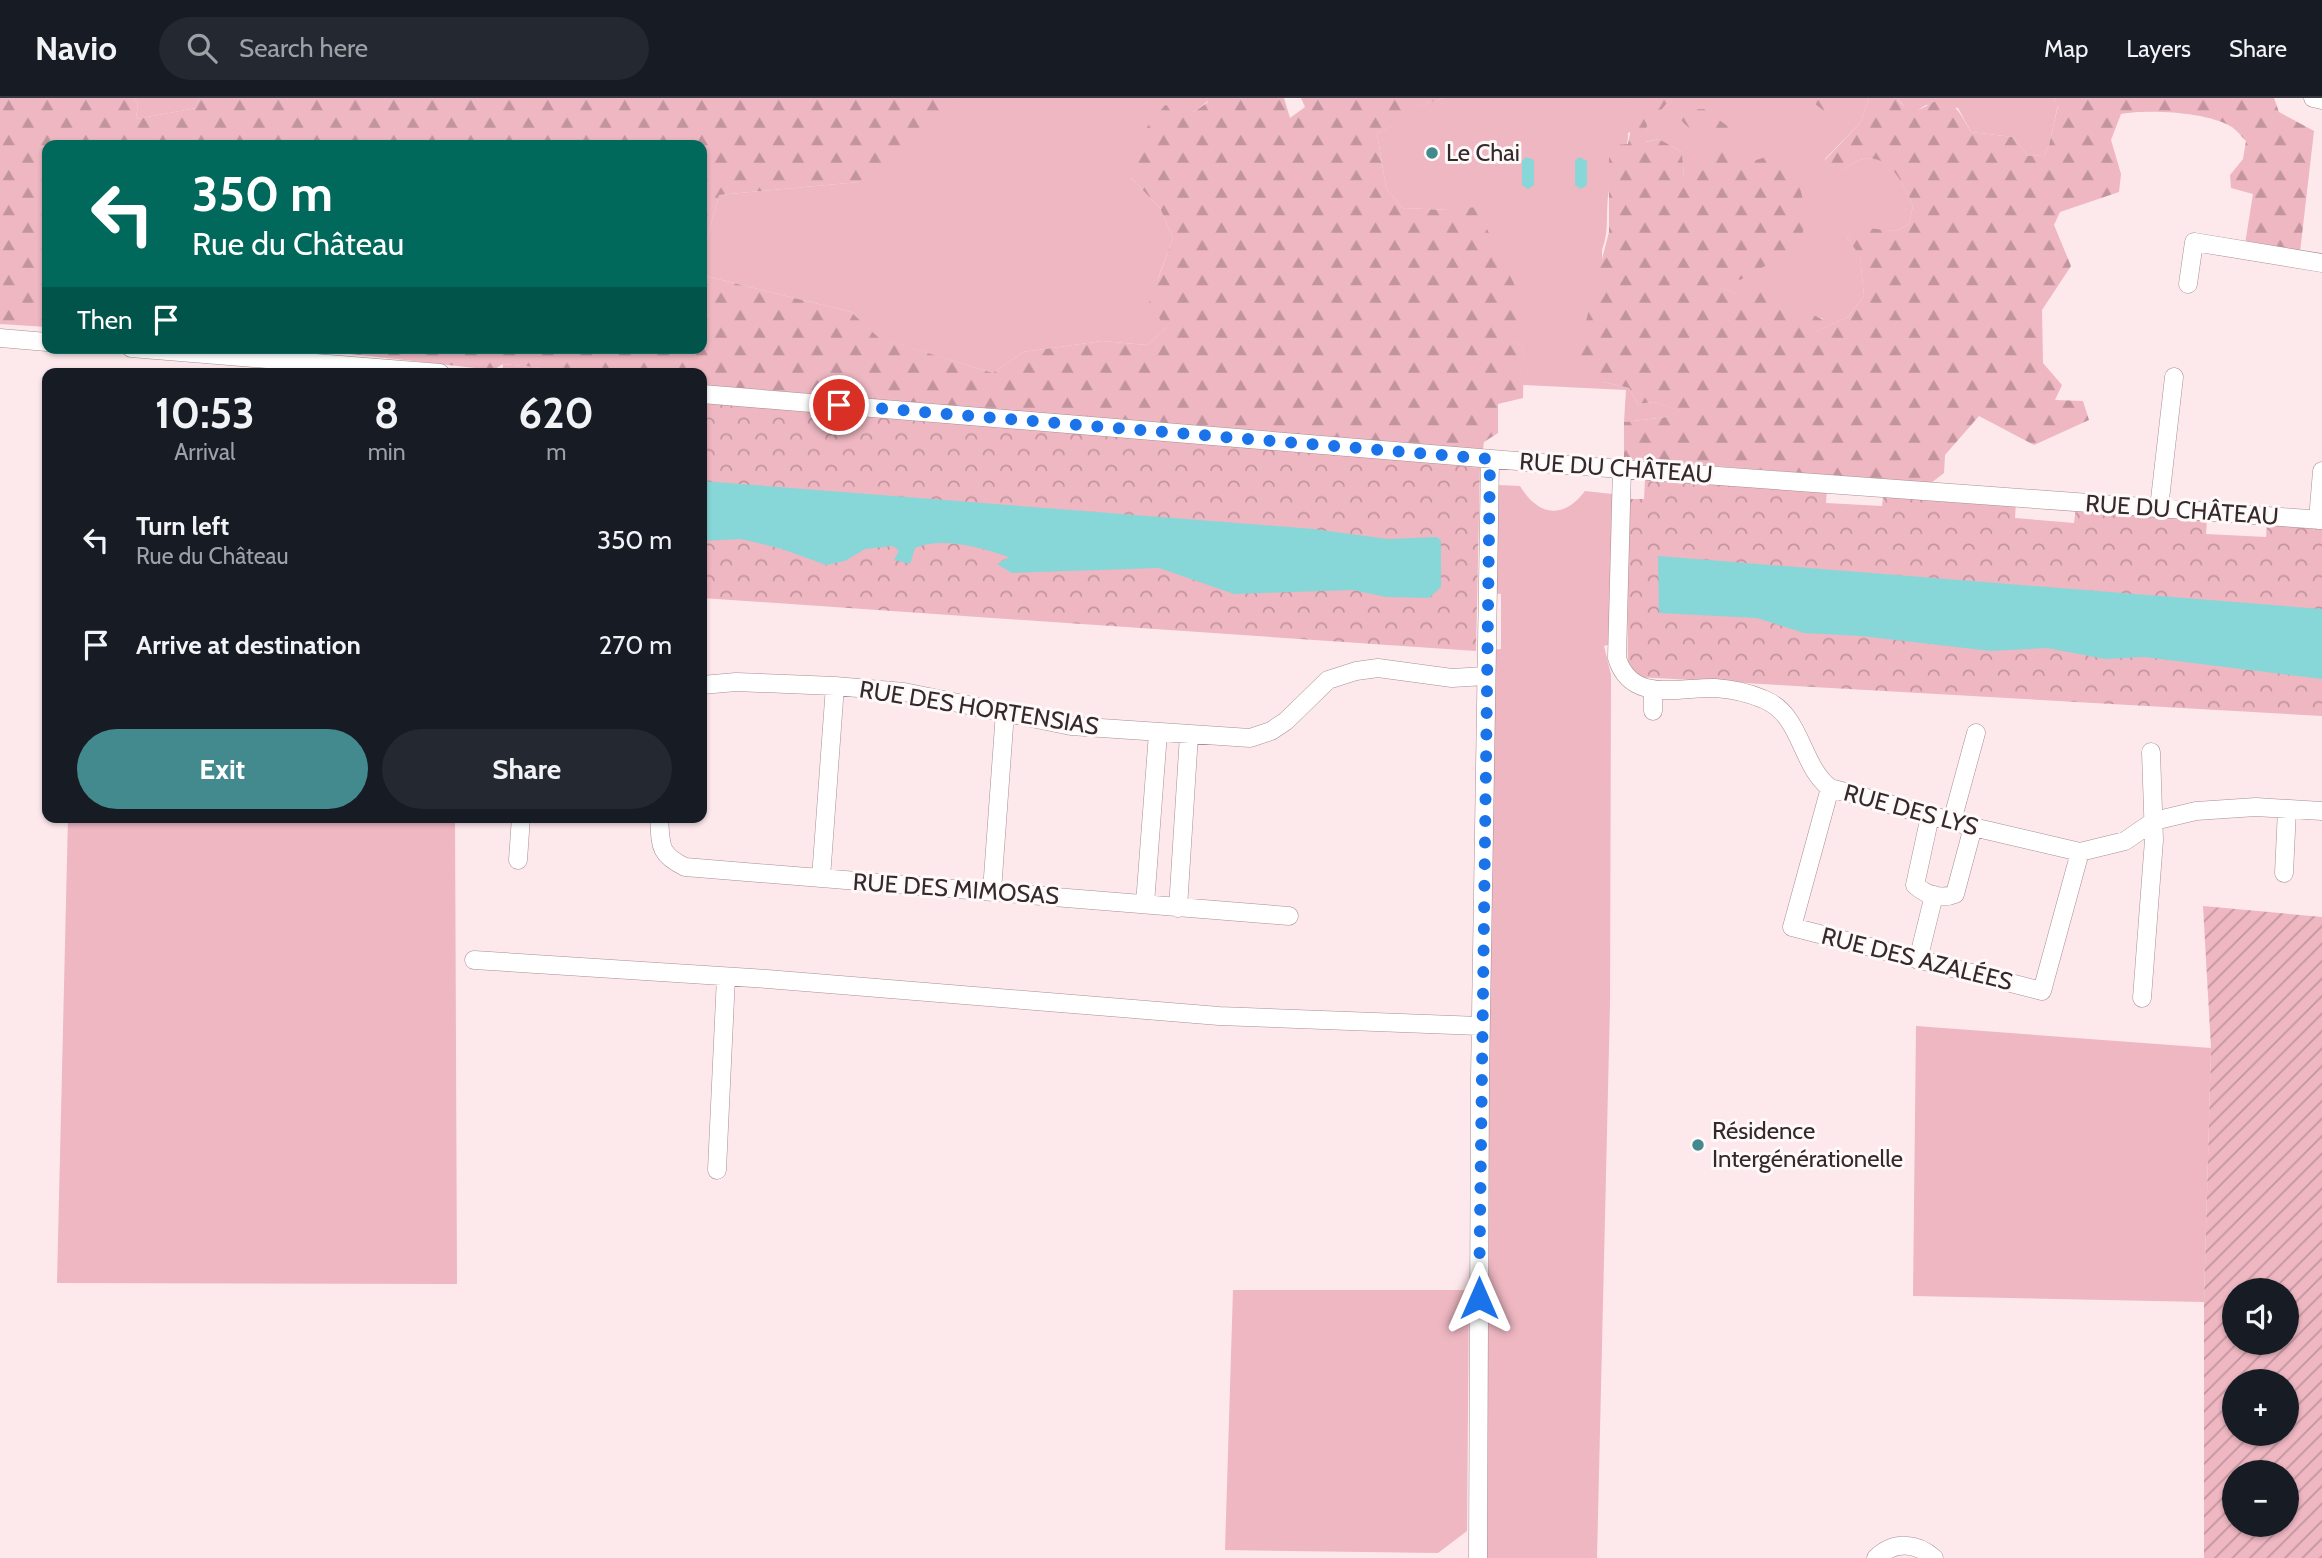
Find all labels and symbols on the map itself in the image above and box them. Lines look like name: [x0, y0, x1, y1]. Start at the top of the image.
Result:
place label: Le Chai: [1446, 138, 1520, 167]
marker: Le Chai: [1424, 145, 1440, 161]
pin: [809, 375, 869, 435]
street label: RUE DU CHÂTEAU: [1518, 446, 1714, 489]
street label: RUE DU CHÂTEAU: [2084, 488, 2280, 531]
street label: RUE DES HORTENSIAS: [857, 674, 1101, 741]
street label: RUE DES LYS: [1841, 778, 1982, 841]
street label: RUE DES MIMOSAS: [852, 867, 1060, 910]
street label: RUE DES AZALÉES: [1818, 921, 2016, 996]
place label: Résidence Intergénérationelle: [1712, 1116, 1903, 1173]
marker: Résidence Intergénérationelle: [1690, 1137, 1706, 1153]
position arrow: [1442, 1261, 1516, 1335]

